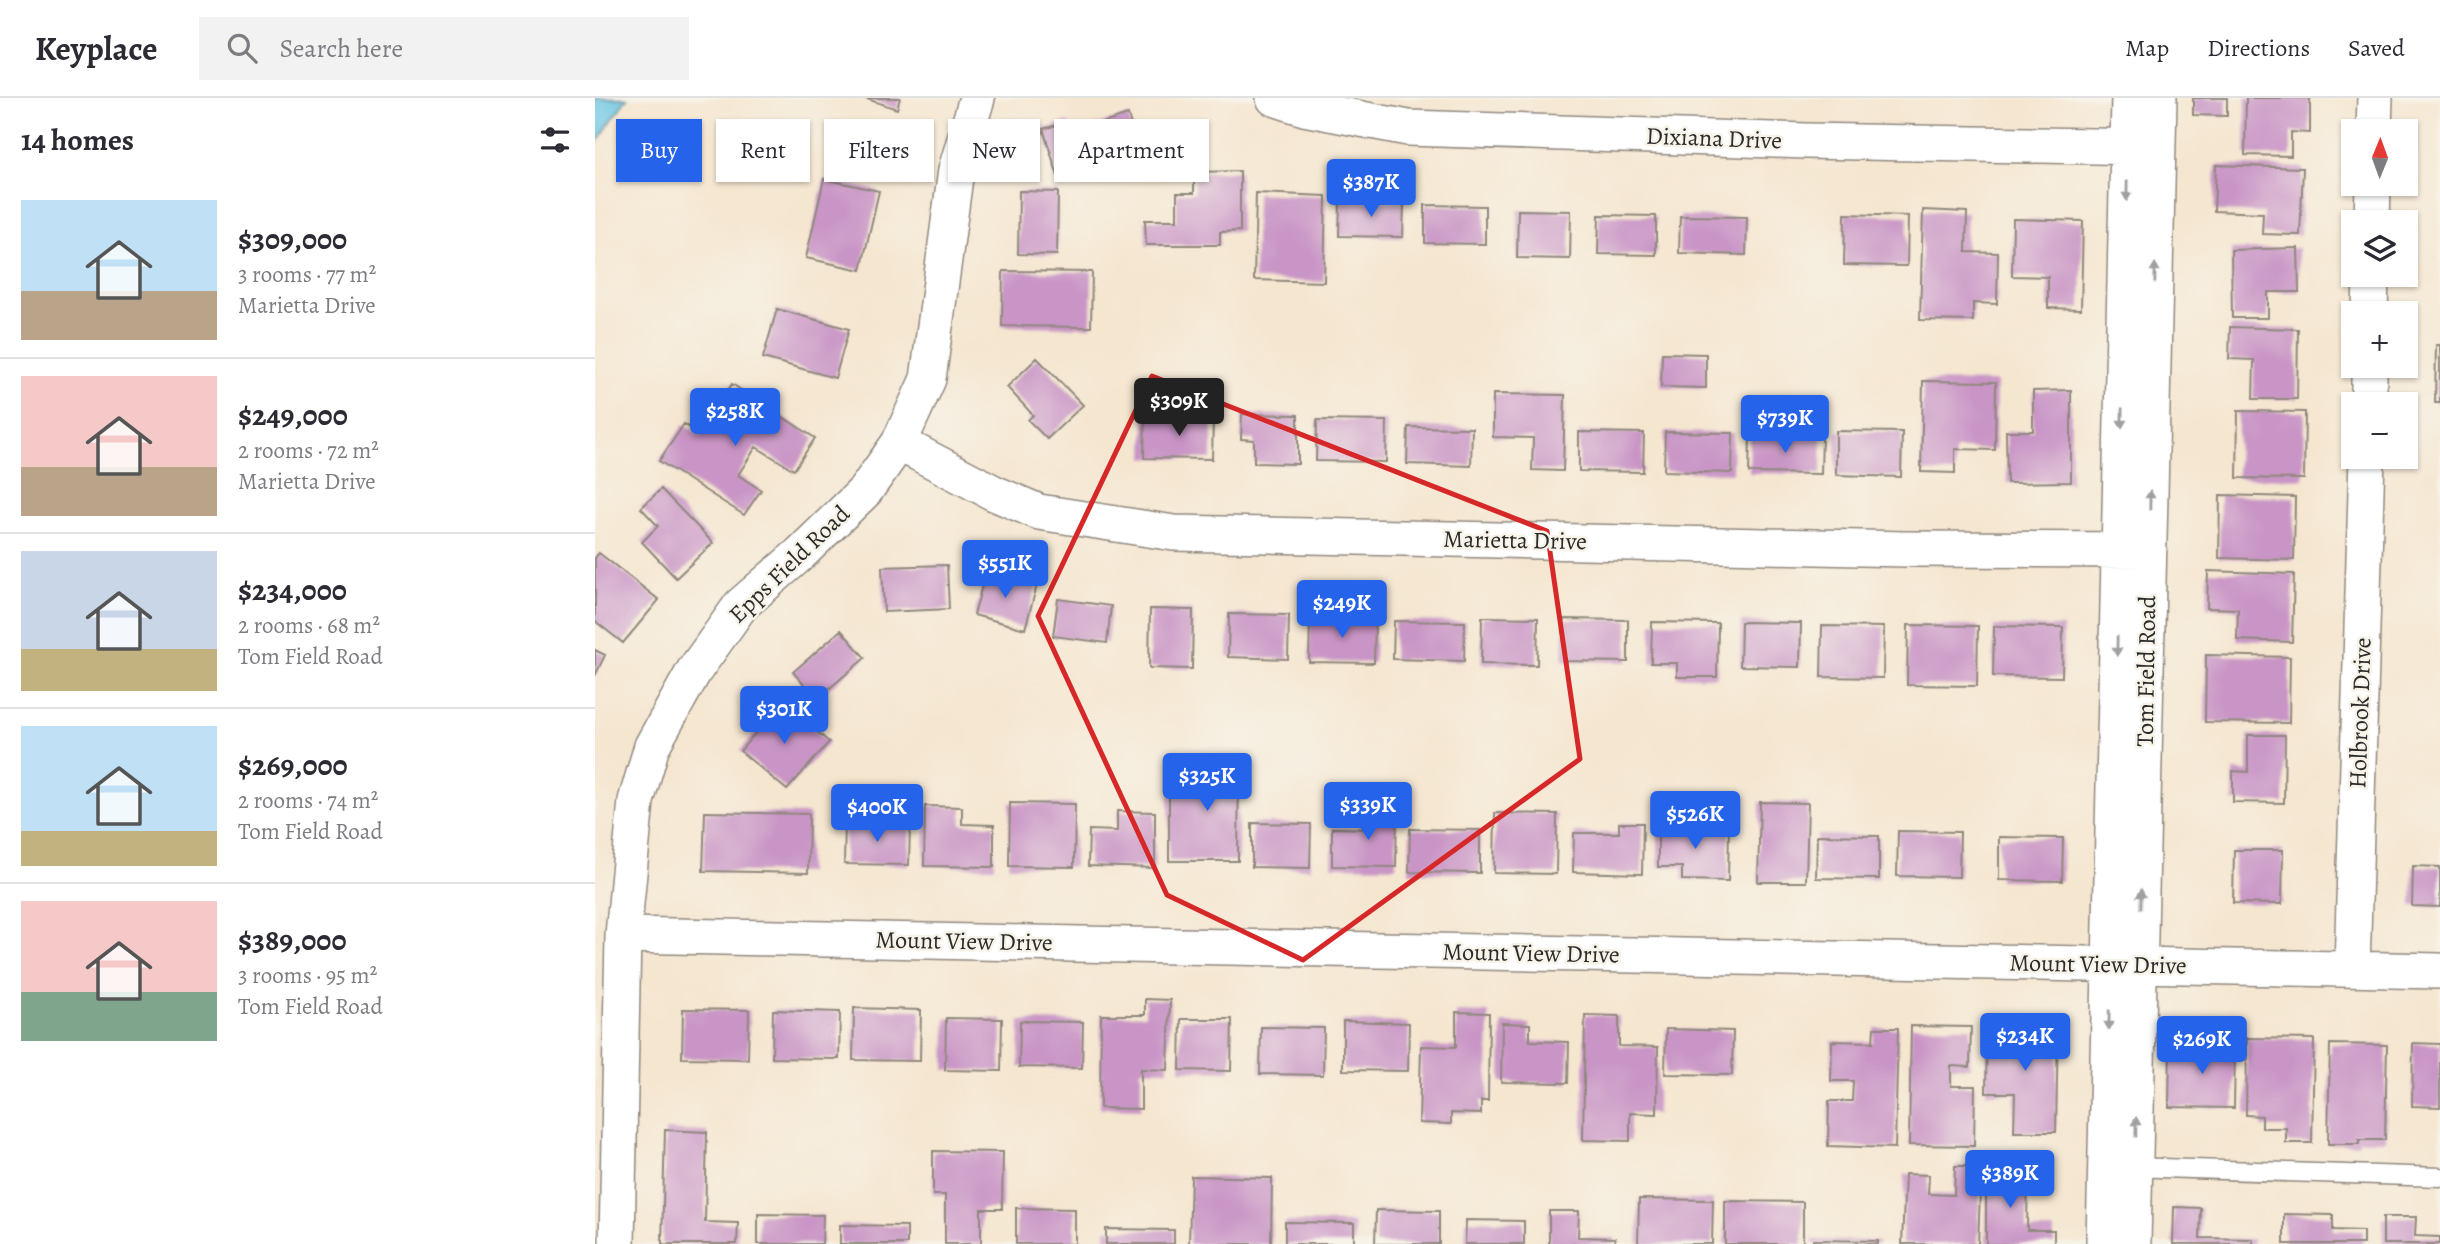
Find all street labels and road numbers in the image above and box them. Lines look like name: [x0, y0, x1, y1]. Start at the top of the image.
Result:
street label: Dixiana Drive: [1645, 120, 1783, 156]
street label: Epps Field Road: [722, 498, 857, 630]
street label: Marietta Drive: [1443, 523, 1587, 557]
street label: Tom Field Road: [2129, 595, 2163, 747]
street label: Holbrook Drive: [2341, 637, 2379, 789]
street label: Mount View Drive: [875, 923, 1053, 959]
street label: Mount View Drive: [1442, 935, 1620, 971]
street label: Mount View Drive: [2009, 946, 2187, 982]

